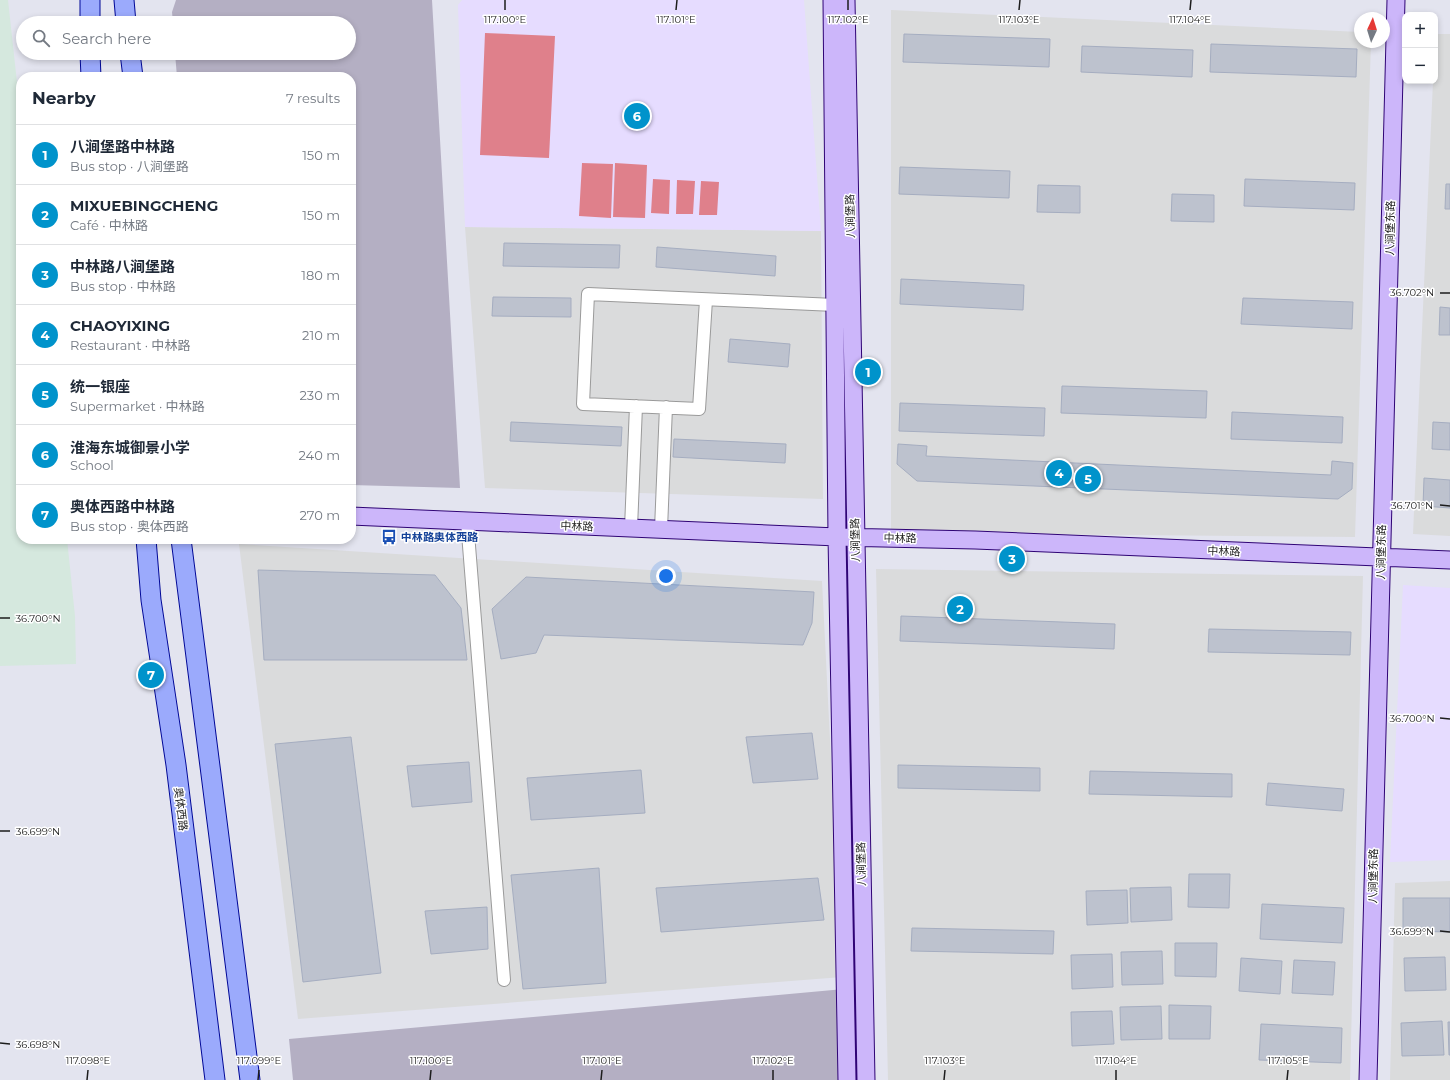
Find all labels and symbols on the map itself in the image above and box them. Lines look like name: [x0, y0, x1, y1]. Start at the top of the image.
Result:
north arrow: [1354, 12, 1390, 48]
text: 117.100°E: [484, 13, 526, 26]
text: 117.101°E: [656, 13, 696, 26]
text: 117.102°E: [827, 13, 869, 26]
text: 117.103°E: [998, 13, 1040, 26]
text: 117.104°E: [1169, 13, 1211, 26]
pin: 6: [624, 101, 650, 131]
street label: 八涧堡路: [843, 194, 857, 238]
street label: 八涧堡东路: [1383, 200, 1397, 256]
text: 36.702°N: [1390, 286, 1434, 299]
pin: 1: [855, 357, 881, 387]
pin: 4: [1046, 458, 1072, 488]
pin: 5: [1075, 464, 1101, 494]
text: 36.701°N: [1391, 499, 1433, 512]
street label: 中林路: [560, 518, 594, 534]
street label: 八涧堡路: [848, 518, 862, 562]
street label: 八涧堡东路: [1374, 524, 1388, 580]
bus stop icon: 中林路奥体西路: [380, 528, 398, 546]
place label: 中林路奥体西路: [401, 530, 479, 544]
street label: 中林路: [883, 531, 917, 545]
street label: 中林路: [1207, 543, 1241, 559]
pin: 3: [999, 544, 1025, 574]
your location: [656, 566, 676, 586]
pin: 2: [947, 594, 973, 624]
text: 36.700°N: [15, 612, 61, 625]
pin: 7: [138, 660, 164, 690]
text: 36.700°N: [1389, 712, 1435, 725]
street label: 奥体西路: [171, 786, 191, 832]
text: 36.699°N: [16, 825, 60, 838]
street label: 八涧堡路: [854, 842, 868, 886]
street label: 八涧堡东路: [1366, 848, 1380, 904]
text: 36.699°N: [1390, 925, 1434, 938]
text: 36.698°N: [16, 1038, 60, 1051]
text: 117.098°E: [66, 1054, 111, 1067]
text: 117.099°E: [237, 1054, 281, 1067]
text: 117.100°E: [410, 1054, 452, 1067]
text: 117.101°E: [582, 1054, 622, 1067]
text: 117.102°E: [752, 1054, 794, 1067]
text: 117.103°E: [924, 1054, 966, 1067]
text: 117.104°E: [1095, 1054, 1137, 1067]
text: 117.105°E: [1267, 1054, 1309, 1067]

